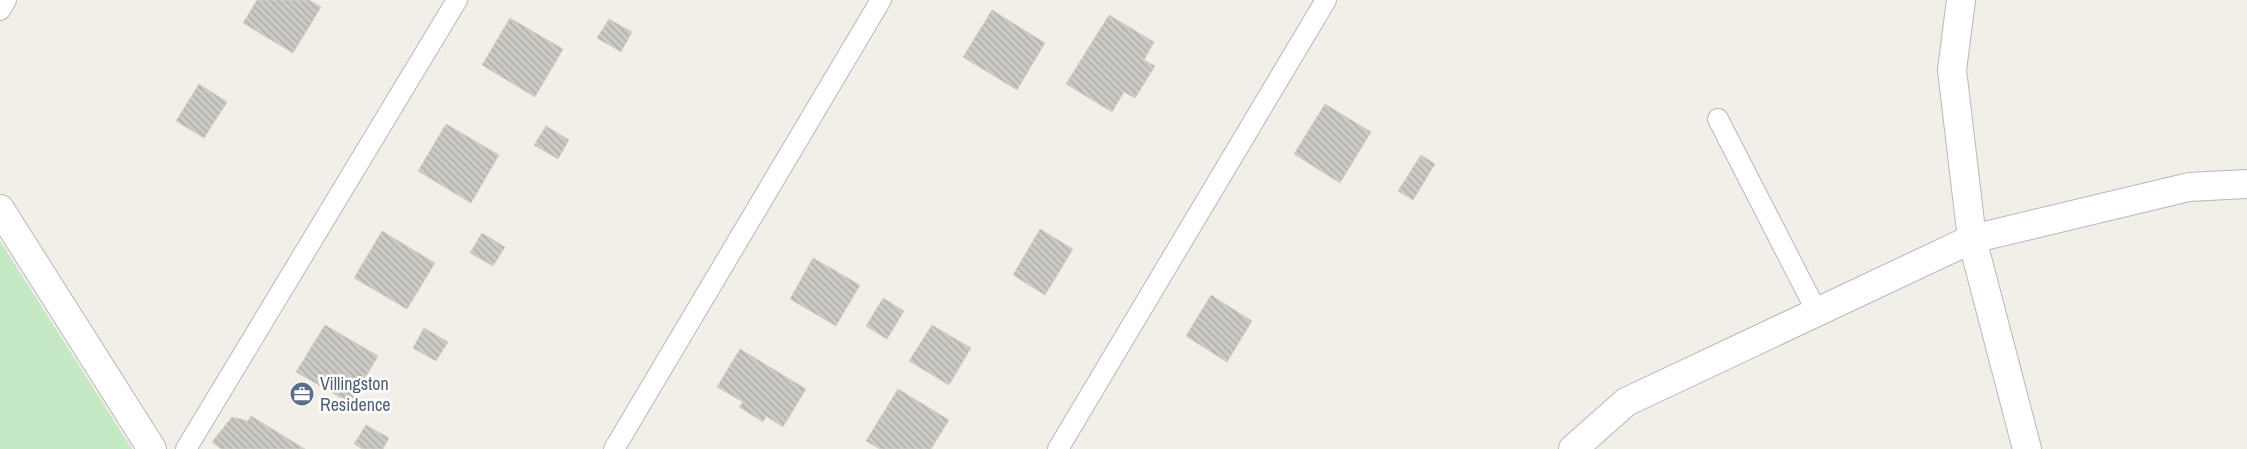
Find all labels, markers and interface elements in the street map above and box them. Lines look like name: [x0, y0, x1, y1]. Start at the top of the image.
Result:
place label: Villingston Residence: [320, 371, 391, 417]
office icon: Villingston Residence: [289, 381, 315, 407]

